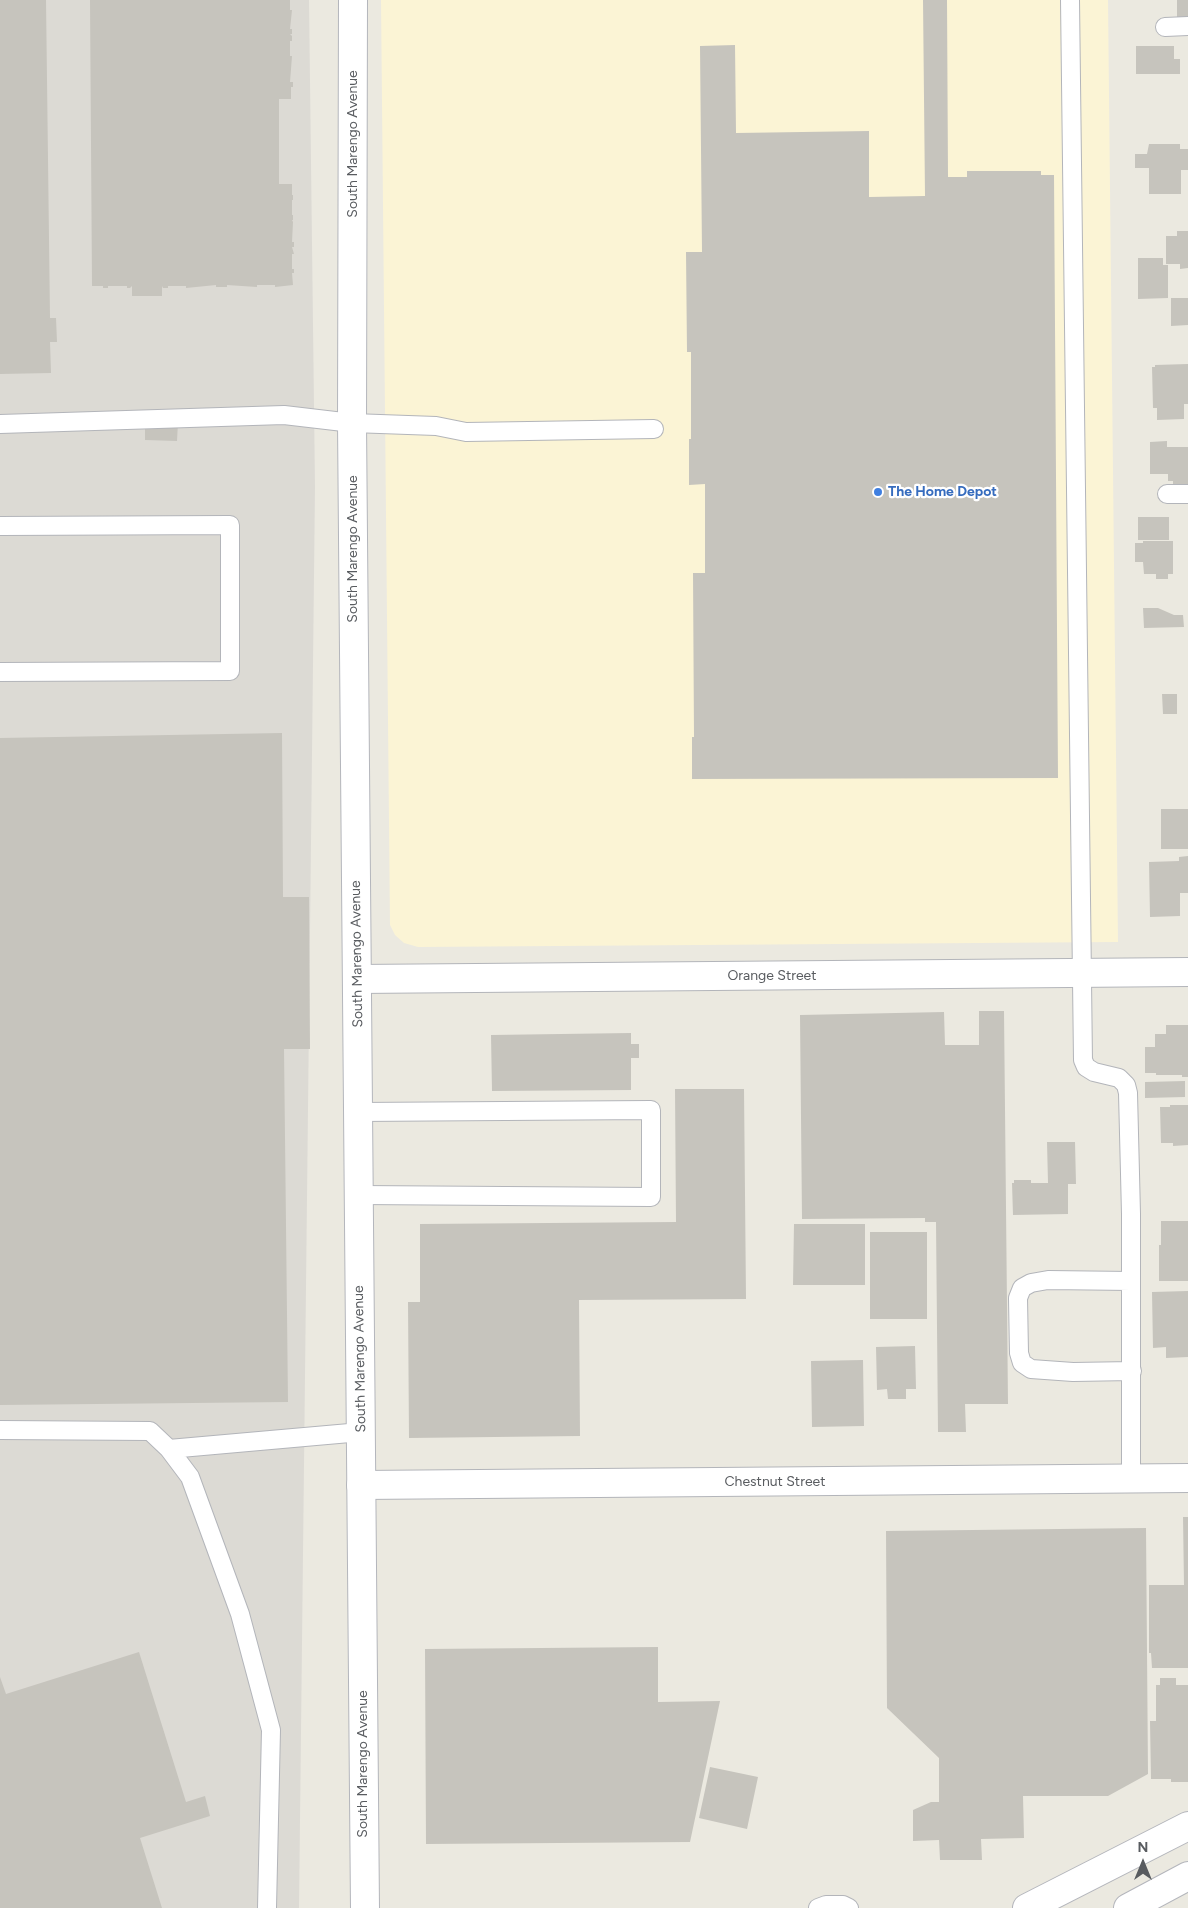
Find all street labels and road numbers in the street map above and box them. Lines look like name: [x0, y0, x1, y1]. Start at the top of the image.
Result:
street label: South Marengo Avenue: [345, 70, 361, 218]
street label: South Marengo Avenue: [345, 475, 361, 623]
street label: South Marengo Avenue: [347, 880, 367, 1028]
street label: Orange Street: [727, 968, 817, 984]
street label: South Marengo Avenue: [350, 1285, 370, 1433]
street label: Chestnut Street: [725, 1474, 825, 1490]
street label: South Marengo Avenue: [355, 1690, 371, 1838]

